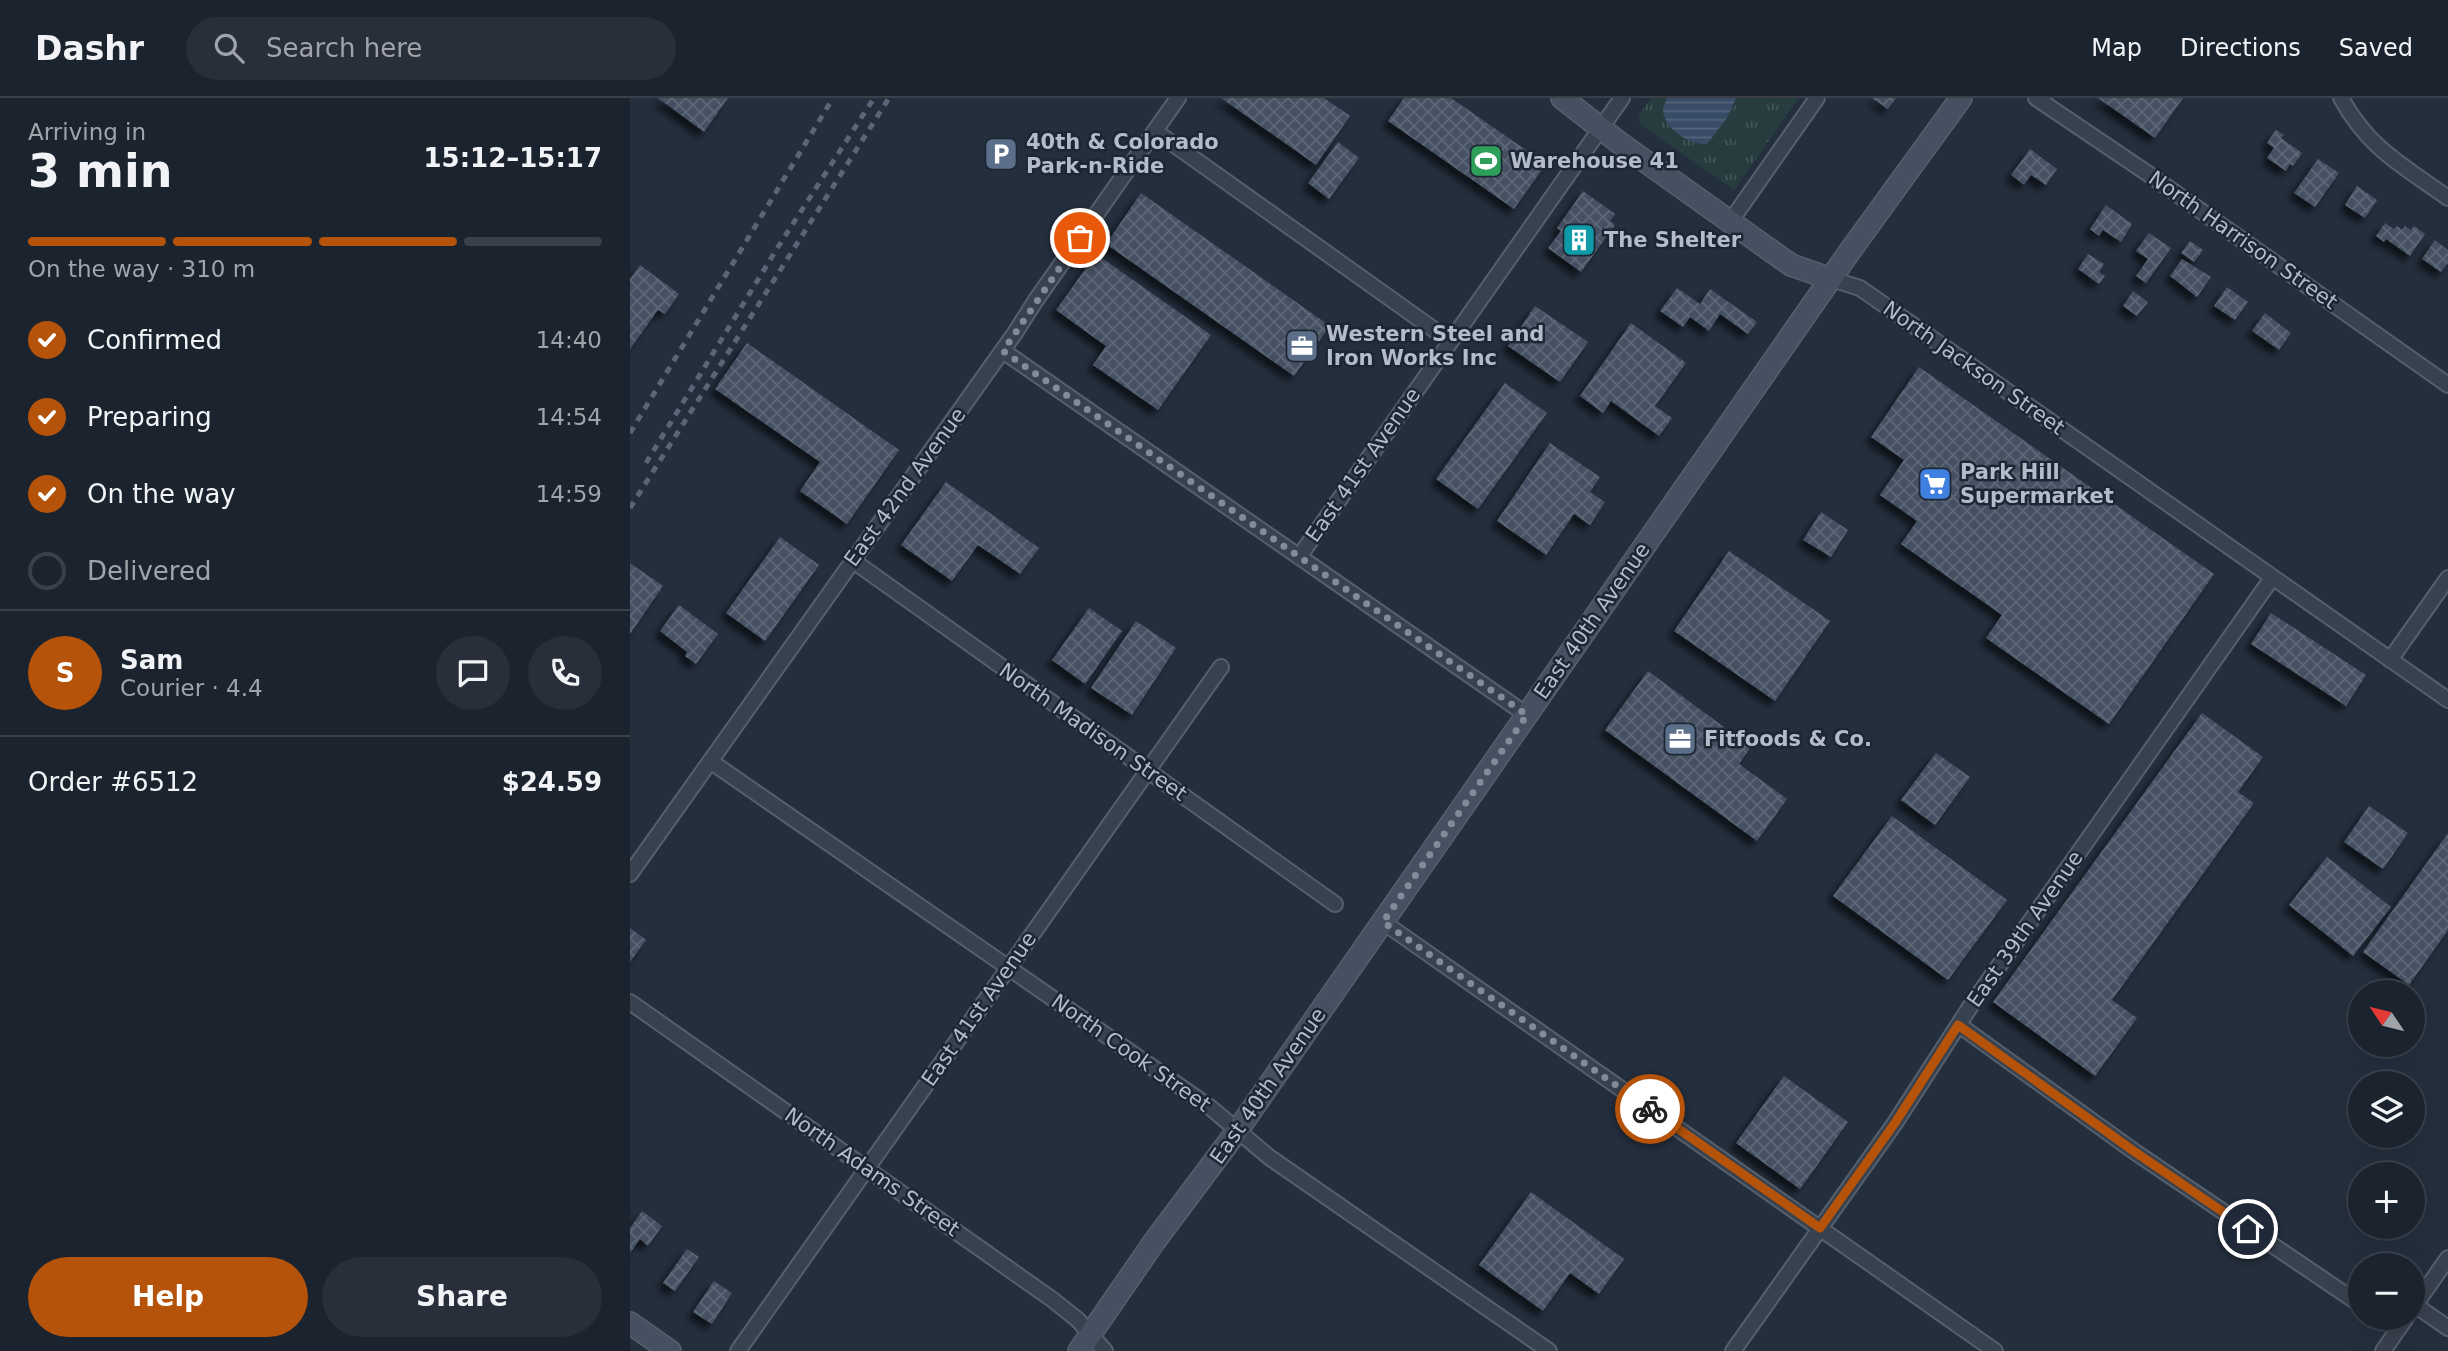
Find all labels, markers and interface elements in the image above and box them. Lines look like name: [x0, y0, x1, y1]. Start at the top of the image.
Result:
search box: [186, 17, 676, 80]
text: Dashr: [35, 29, 144, 68]
icon: search: [210, 29, 248, 67]
text: Search here: [266, 33, 422, 63]
text: Map: [2091, 34, 2142, 62]
text: Directions: [2180, 34, 2301, 62]
text: Saved: [2339, 34, 2413, 62]
text: Arriving in: [28, 119, 146, 145]
place label: 40th & Colorado Park-n-Ride: [1026, 130, 1219, 178]
parking icon: 40th & Colorado Park-n-Ride: [982, 135, 1020, 173]
sports icon: Warehouse 41: [1467, 142, 1505, 180]
text: 15:12–15:17: [423, 143, 602, 173]
text: 3 min: [28, 144, 172, 198]
place label: Warehouse 41: [1510, 149, 1679, 173]
street label: North Harrison Street: [2144, 166, 2342, 314]
pin: [1050, 208, 1110, 268]
icon: bag: [1061, 219, 1099, 257]
building icon: The Shelter: [1560, 221, 1598, 259]
place label: The Shelter: [1604, 228, 1742, 252]
text: On the way · 310 m: [28, 256, 255, 282]
street label: North Jackson Street: [1879, 296, 2069, 440]
icon: check: [28, 321, 66, 359]
place label: Western Steel and Iron Works Inc: [1326, 322, 1544, 370]
text: Confirmed: [87, 325, 222, 355]
text: 14:40: [536, 327, 602, 353]
office icon: Western Steel and Iron Works Inc: [1283, 327, 1321, 365]
street label: East 41st Avenue: [1301, 383, 1425, 547]
icon: check: [28, 398, 66, 436]
text: Preparing: [87, 402, 212, 432]
street label: East 42nd Avenue: [839, 403, 971, 571]
text: 14:54: [536, 404, 602, 430]
place label: Park Hill Supermarket: [1960, 460, 2114, 508]
supermarket icon: Park Hill Supermarket: [1916, 465, 1954, 503]
icon: check: [28, 475, 66, 513]
text: On the way: [87, 479, 236, 509]
text: 14:59: [536, 481, 602, 507]
street label: East 40th Avenue: [1529, 538, 1655, 704]
text: Delivered: [87, 556, 211, 586]
button: chat: [436, 636, 510, 710]
button: phone: [528, 636, 602, 710]
text: Sam: [120, 645, 183, 675]
text: S: [56, 658, 74, 688]
street label: North Madison Street: [995, 658, 1191, 806]
text: Courier · 4.4: [120, 675, 263, 701]
office icon: Fitfoods & Co.: [1661, 720, 1699, 758]
place label: Fitfoods & Co.: [1704, 727, 1872, 751]
text: Order #6512: [28, 767, 198, 797]
text: $24.59: [502, 767, 602, 797]
street label: East 39th Avenue: [1962, 846, 2088, 1012]
street label: East 41st Avenue: [917, 927, 1041, 1091]
north arrow: [2348, 980, 2426, 1057]
map controls: [2348, 980, 2425, 1330]
street label: North Cook Street: [1047, 989, 1215, 1117]
street label: East 40th Avenue: [1205, 1003, 1331, 1169]
button: layers: [2348, 1071, 2425, 1148]
courier: [1615, 1074, 1685, 1144]
icon: bike: [1631, 1090, 1669, 1128]
street label: North Adams Street: [780, 1103, 964, 1241]
button: +: [2348, 1162, 2425, 1239]
pin: [2218, 1199, 2278, 1259]
icon: home: [2229, 1210, 2267, 1248]
button: −: [2348, 1253, 2425, 1330]
button: Help: [28, 1257, 308, 1337]
button: Share: [322, 1257, 602, 1337]

